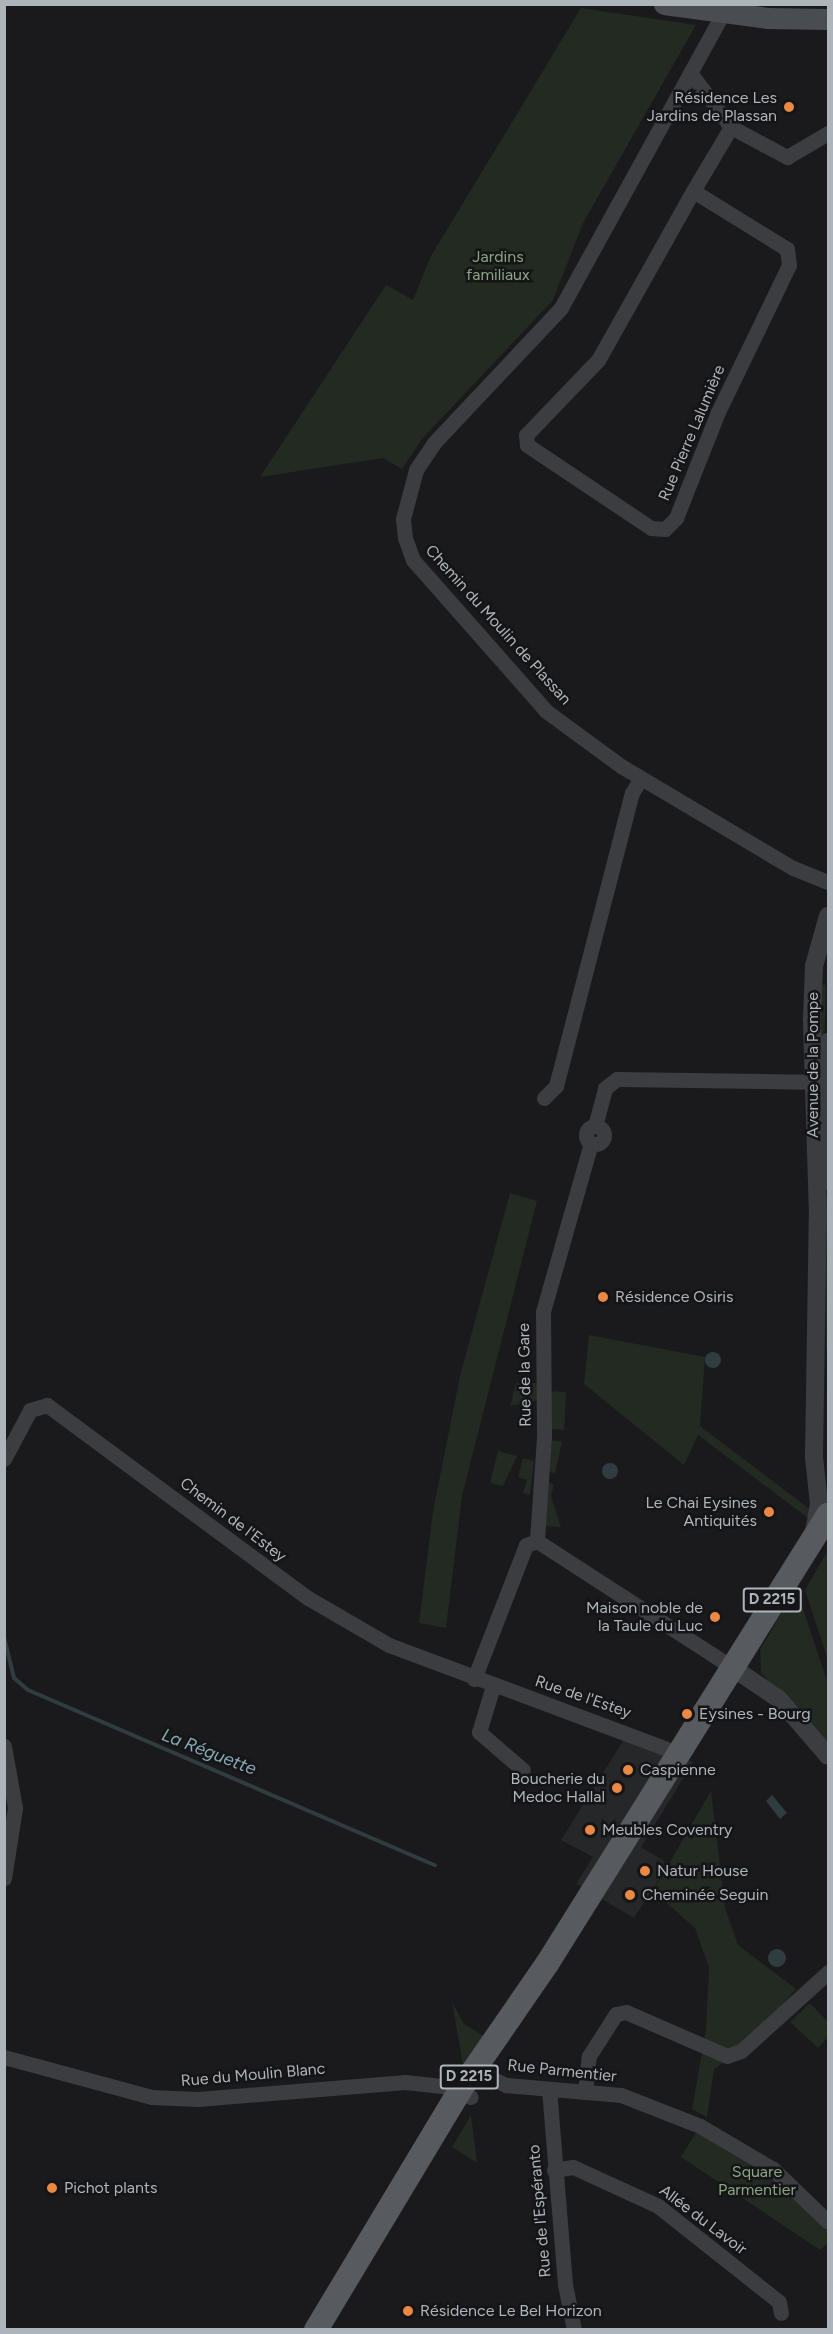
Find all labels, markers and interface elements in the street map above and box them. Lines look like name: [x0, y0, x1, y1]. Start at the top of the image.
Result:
place label: Résidence Les Jardins de Plassan: [647, 88, 777, 126]
marker: Résidence Les Jardins de Plassan: [782, 100, 796, 114]
park label: Jardins familiaux: [466, 247, 530, 285]
street label: Rue Pierre Lalumière: [655, 362, 729, 504]
street label: Chemin du Moulin de Plassan: [421, 541, 575, 709]
street label: Avenue de la Pompe: [803, 992, 823, 1138]
place label: Résidence Osiris: [615, 1287, 733, 1307]
marker: Résidence Osiris: [596, 1290, 610, 1304]
street label: Rue de la Gare: [514, 1323, 536, 1427]
street label: Chemin de l'Estey: [176, 1474, 290, 1566]
place label: Le Chai Eysines Antiquités: [646, 1493, 757, 1531]
marker: Le Chai Eysines Antiquités: [762, 1505, 776, 1519]
road number: D 2215: [742, 1588, 802, 1612]
place label: Maison noble de la Taule du Luc: [586, 1598, 703, 1636]
marker: Maison noble de la Taule du Luc: [708, 1610, 722, 1624]
street label: Rue de l'Estey: [532, 1672, 634, 1722]
place label: Eysines - Bourg: [699, 1704, 811, 1724]
marker: Eysines - Bourg: [680, 1707, 694, 1721]
water label: La Réguette: [159, 1724, 259, 1780]
place label: Caspienne: [640, 1760, 716, 1780]
marker: Caspienne: [621, 1763, 635, 1777]
place label: Boucherie du Medoc Hallal: [511, 1769, 605, 1807]
marker: Boucherie du Medoc Hallal: [610, 1781, 624, 1795]
place label: Meubles Coventry: [602, 1820, 733, 1840]
marker: Meubles Coventry: [583, 1823, 597, 1837]
place label: Natur House: [657, 1861, 748, 1881]
marker: Natur House: [638, 1864, 652, 1878]
place label: Cheminée Seguin: [642, 1885, 768, 1905]
marker: Cheminée Seguin: [623, 1888, 637, 1902]
street label: Rue Parmentier: [507, 2056, 617, 2086]
street label: Rue du Moulin Blanc: [180, 2059, 326, 2091]
road number: D 2215: [439, 2065, 499, 2089]
street label: Rue de l'Espéranto: [525, 2144, 555, 2278]
park label: Square Parmentier: [718, 2162, 796, 2200]
place label: Pichot plants: [64, 2178, 157, 2198]
marker: Pichot plants: [45, 2181, 59, 2195]
street label: Allée du Lavoir: [656, 2181, 750, 2259]
place label: Résidence Le Bel Horizon: [420, 2301, 602, 2321]
marker: Résidence Le Bel Horizon: [401, 2304, 415, 2318]

